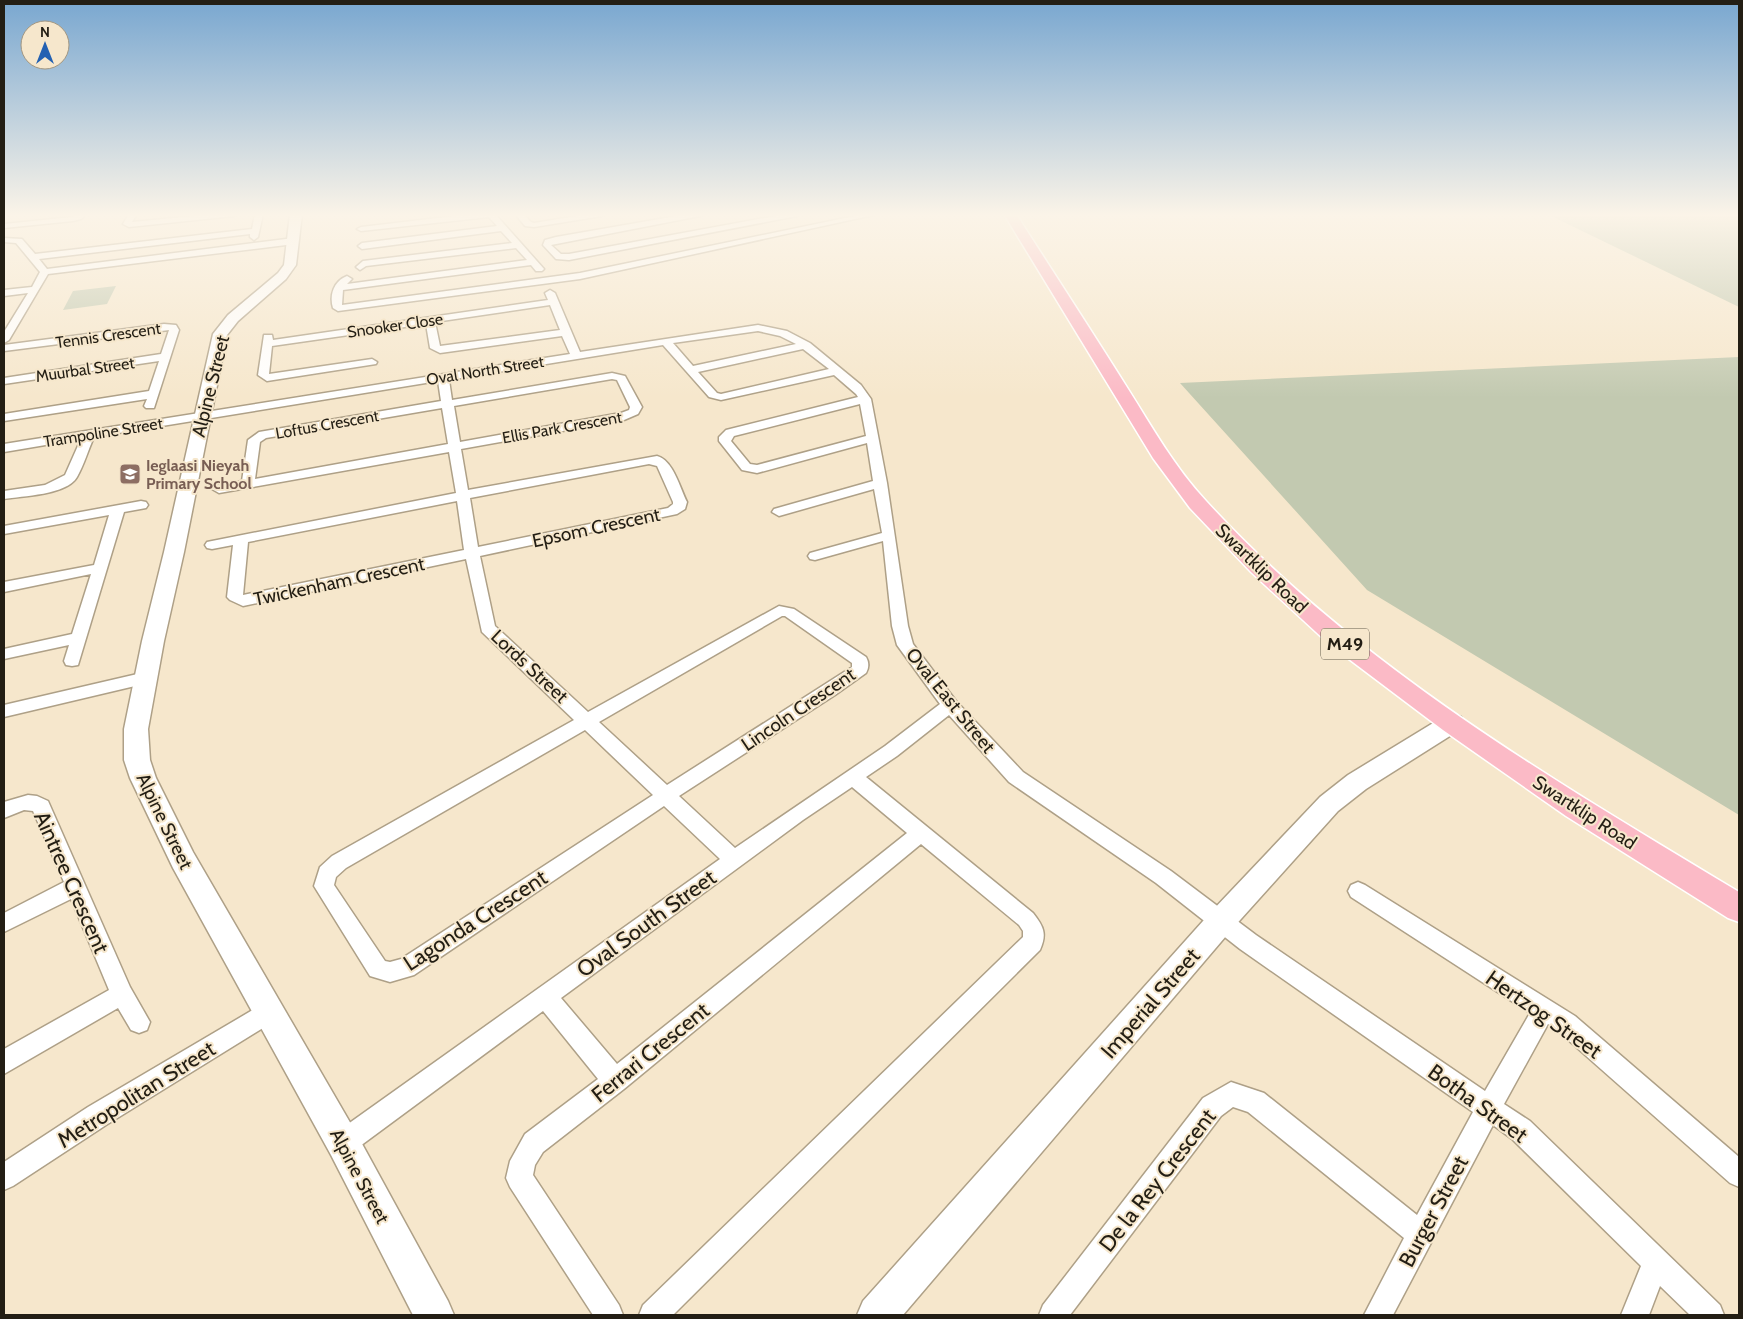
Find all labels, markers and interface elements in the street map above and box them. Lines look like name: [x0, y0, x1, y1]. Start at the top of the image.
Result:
north arrow: [20, 20, 70, 70]
text: N: [40, 23, 50, 41]
street label: Snooker Close: [346, 309, 444, 342]
street label: Tennis Crescent: [54, 319, 162, 352]
street label: Alpine Street: [187, 332, 234, 439]
street label: Oval North Street: [425, 352, 546, 389]
street label: Muurbal Street: [34, 353, 136, 386]
street label: Loftus Crescent: [274, 406, 381, 443]
street label: Ellis Park Crescent: [501, 407, 624, 447]
street label: Trampoline Street: [42, 414, 165, 451]
place label: Ieglaasi Nieyah Primary School: [146, 456, 252, 493]
school or university icon: Ieglaasi Nieyah Primary School: [118, 462, 142, 486]
street label: Epsom Crescent: [530, 503, 663, 552]
street label: Swartklip Road: [1211, 519, 1313, 618]
street label: Twickenham Crescent: [252, 552, 427, 611]
street label: Lords Street: [486, 625, 573, 708]
road number: M49: [1321, 629, 1369, 660]
street label: Oval East Street: [901, 643, 1000, 758]
street label: Lincoln Crescent: [737, 663, 860, 756]
street label: Alpine Street: [131, 769, 198, 874]
street label: Swartklip Road: [1528, 770, 1641, 855]
street label: Aintree Crescent: [28, 807, 115, 958]
street label: Oval South Street: [571, 863, 722, 983]
street label: Lagonda Crescent: [398, 864, 553, 977]
street label: Imperial Street: [1095, 942, 1206, 1064]
street label: Hertzog Street: [1480, 964, 1607, 1065]
street label: Ferrari Crescent: [586, 996, 715, 1108]
street label: Metropolitan Street: [52, 1035, 221, 1154]
street label: Botha Street: [1423, 1058, 1533, 1149]
street label: De la Rey Crescent: [1093, 1103, 1222, 1257]
street label: Alpine Street: [325, 1125, 394, 1228]
street label: Burger Street: [1393, 1151, 1474, 1271]

